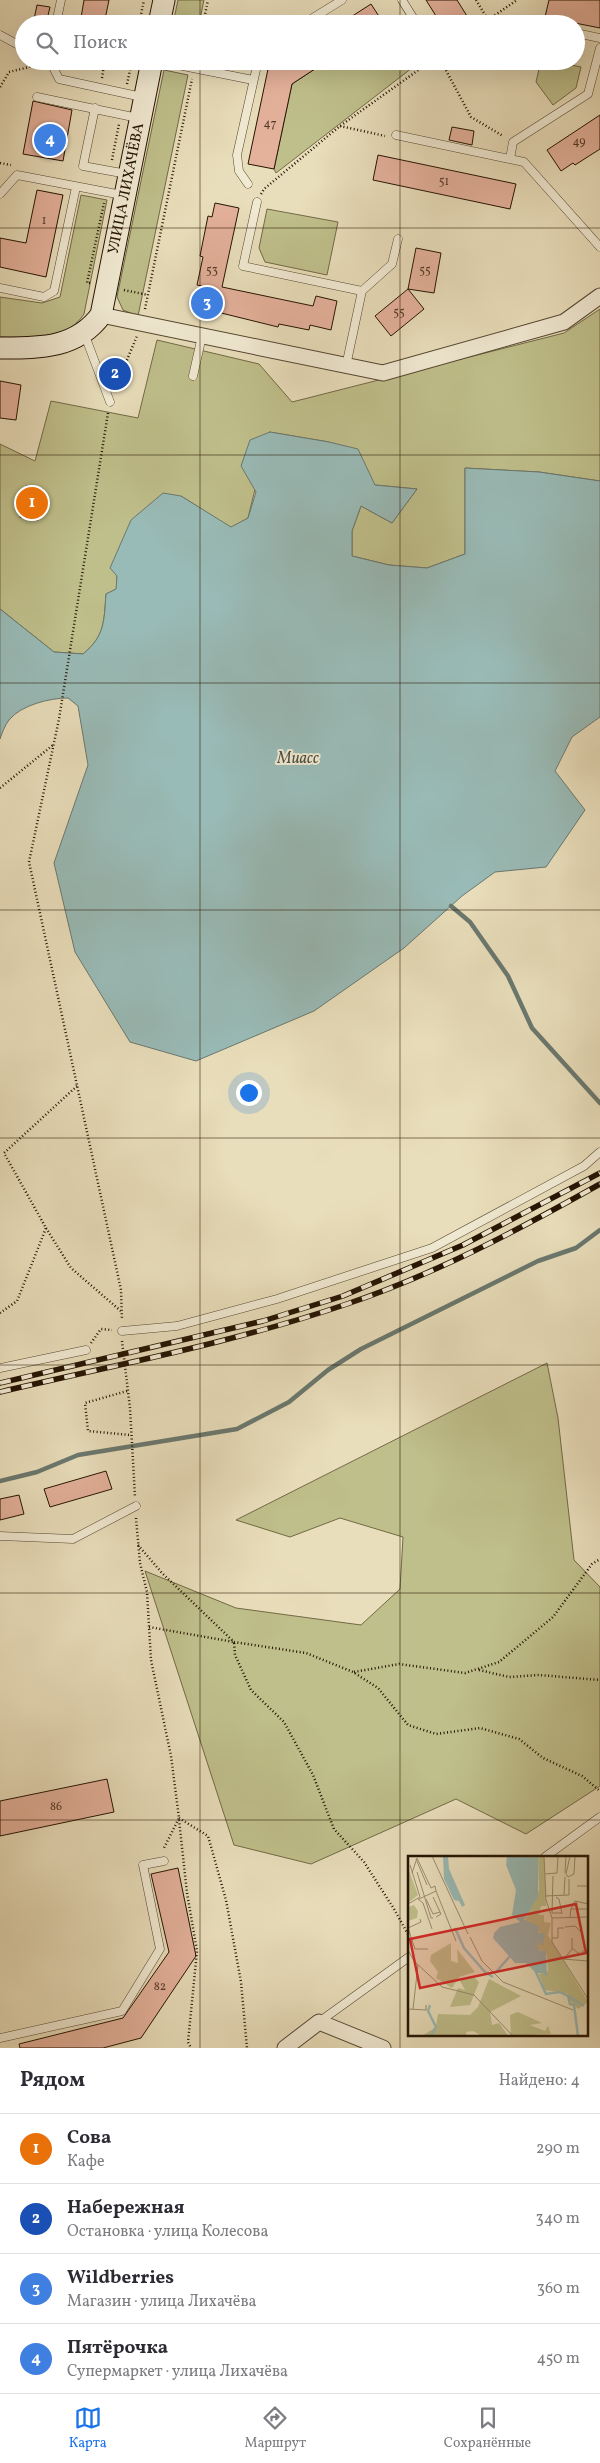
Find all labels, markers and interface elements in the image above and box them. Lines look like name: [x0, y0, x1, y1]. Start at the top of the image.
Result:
search box: [15, 15, 585, 70]
icon: search: [33, 29, 61, 57]
text: Поиск: [73, 30, 127, 56]
house number: 47: [264, 116, 277, 132]
pin: 4: [34, 121, 66, 159]
street label: УЛИЦА ЛИХАЧЁВА: [103, 121, 150, 256]
house number: 49: [572, 134, 586, 150]
house number: 51: [439, 174, 449, 190]
house number: 1: [42, 213, 46, 229]
house number: 53: [206, 263, 218, 279]
house number: 55: [419, 263, 431, 279]
pin: 3: [191, 284, 223, 322]
house number: 55: [393, 305, 405, 321]
pin: 2: [99, 355, 131, 393]
pin: 1: [16, 484, 48, 522]
water label: Миасс: [276, 748, 319, 770]
your location: [236, 1080, 262, 1106]
house number: 86: [50, 1799, 62, 1815]
inset map: [408, 1856, 588, 2036]
house number: 82: [154, 1979, 166, 1995]
text: Рядом: [20, 2066, 85, 2095]
text: Найдено: 4: [499, 2070, 580, 2092]
text: Сова: [67, 2125, 111, 2151]
text: 1: [33, 2138, 39, 2160]
text: 290 m: [536, 2138, 580, 2160]
text: Кафе: [67, 2151, 105, 2173]
text: Набережная: [67, 2195, 185, 2221]
text: 2: [32, 2208, 40, 2230]
text: 340 m: [536, 2208, 580, 2230]
text: Остановка · улица Колесова: [67, 2221, 268, 2243]
text: Wildberries: [67, 2265, 174, 2291]
text: 3: [32, 2278, 40, 2300]
text: 360 m: [537, 2278, 580, 2300]
text: Магазин · улица Лихачёва: [67, 2291, 257, 2313]
text: Пятёрочка: [67, 2335, 168, 2361]
text: 4: [31, 2348, 41, 2370]
text: 450 m: [537, 2348, 580, 2370]
text: Супермаркет · улица Лихачёва: [67, 2361, 288, 2383]
tab: Карта: [69, 2404, 107, 2453]
tab: Маршрут: [244, 2404, 306, 2453]
tab: Сохранённые: [444, 2404, 531, 2453]

